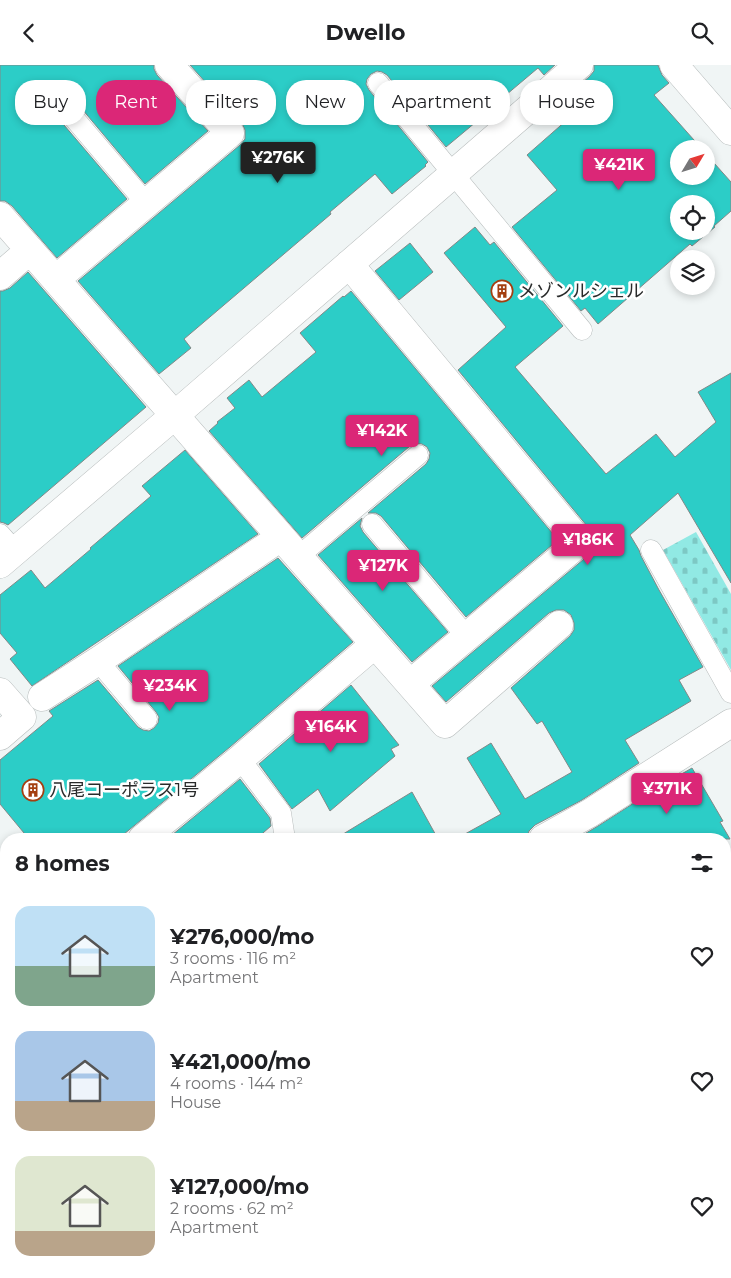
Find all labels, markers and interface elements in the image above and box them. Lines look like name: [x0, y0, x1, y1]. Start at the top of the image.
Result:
icon: back: [15, 19, 43, 47]
text: Dwello: [326, 19, 406, 46]
icon: search: [688, 19, 716, 47]
chip: Buy: [15, 80, 86, 125]
chip: Rent: [96, 80, 176, 125]
chip: Filters: [186, 80, 276, 125]
chip: New: [286, 80, 364, 125]
chip: Apartment: [374, 80, 510, 125]
chip: House: [520, 80, 613, 125]
north arrow: [670, 140, 715, 185]
map controls: [670, 140, 715, 295]
pin: ¥276K: [243, 141, 313, 184]
text: ¥276K: [252, 148, 304, 167]
pin: ¥421K: [584, 149, 654, 191]
text: ¥421K: [594, 155, 644, 174]
button: locate: [670, 195, 715, 240]
button: layers: [670, 250, 715, 295]
building icon: メゾンルシェル: [490, 279, 514, 303]
place label: メゾンルシェル: [518, 280, 644, 302]
pin: ¥142K: [347, 415, 417, 457]
text: ¥142K: [357, 421, 407, 440]
pin: ¥186K: [553, 523, 623, 566]
text: ¥186K: [562, 530, 614, 549]
pin: ¥127K: [348, 549, 418, 592]
text: ¥127K: [358, 556, 408, 575]
pin: ¥234K: [135, 669, 205, 712]
text: ¥234K: [143, 676, 197, 695]
pin: ¥164K: [296, 711, 366, 753]
text: ¥164K: [305, 717, 357, 736]
pin: ¥371K: [632, 773, 702, 815]
building icon: 八尾コーポラス1号: [21, 778, 45, 802]
place label: 八尾コーポラス1号: [49, 779, 199, 801]
text: ¥371K: [642, 779, 692, 798]
icon: filters: [688, 849, 716, 877]
text: 8 homes: [15, 851, 110, 876]
text: ¥276,000/mo: [170, 924, 314, 949]
icon: home: [55, 926, 115, 986]
icon: heart: [688, 942, 716, 970]
text: 3 rooms · 116 m²: [170, 949, 296, 968]
text: Apartment: [170, 968, 259, 987]
text: ¥421,000/mo: [170, 1049, 311, 1074]
icon: home: [55, 1051, 115, 1111]
icon: heart: [688, 1067, 716, 1095]
text: 4 rooms · 144 m²: [170, 1074, 303, 1093]
text: House: [170, 1093, 221, 1112]
text: ¥127,000/mo: [170, 1174, 309, 1199]
icon: home: [55, 1176, 115, 1236]
icon: heart: [688, 1192, 716, 1220]
text: 2 rooms · 62 m²: [170, 1199, 294, 1218]
text: Apartment: [170, 1218, 259, 1237]

